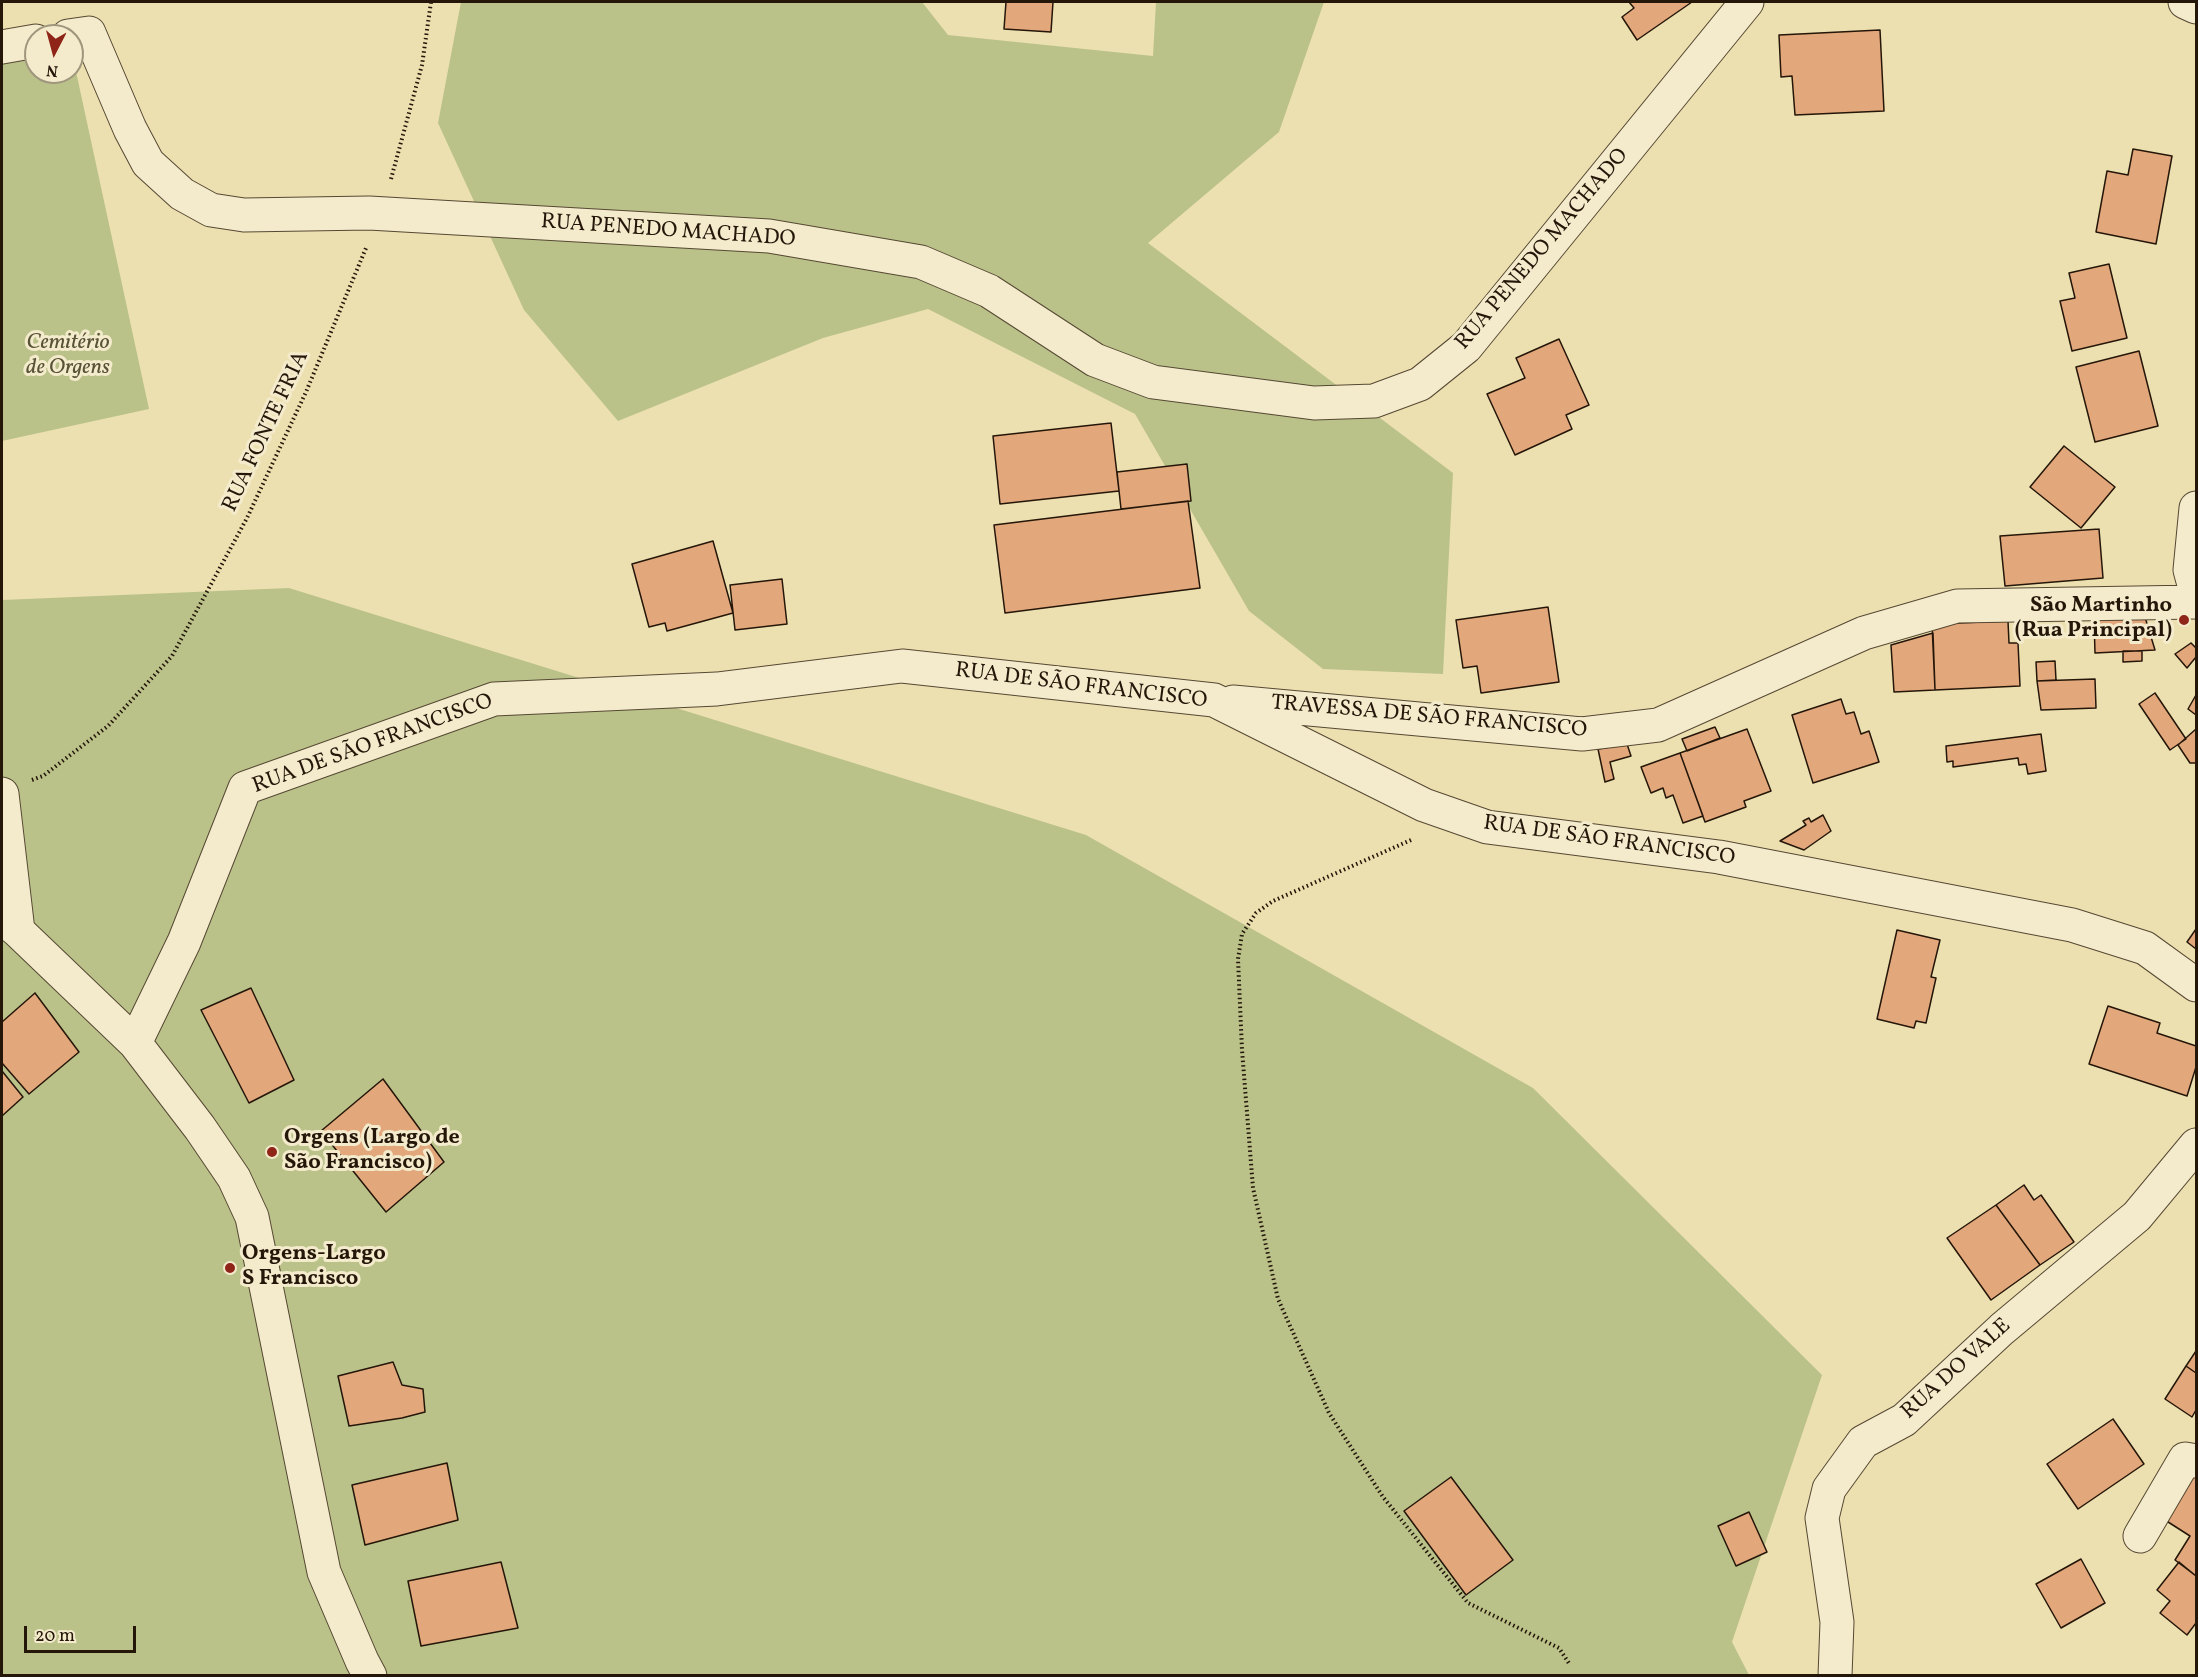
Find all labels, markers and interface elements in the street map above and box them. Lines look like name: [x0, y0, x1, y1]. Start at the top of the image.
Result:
north arrow: [24, 24, 84, 84]
text: N: [45, 58, 59, 81]
street label: RUA PENEDO MACHADO: [1451, 144, 1635, 356]
street label: RUA PENEDO MACHADO: [540, 210, 796, 254]
park label: Cemitério de Orgens: [26, 331, 110, 382]
street label: RUA FONTE FRIA: [218, 347, 316, 517]
place label: São Martinho (Rua Principal): [2015, 594, 2172, 646]
marker: São Martinho (Rua Principal): [2177, 613, 2191, 627]
street label: RUA DE SÃO FRANCISCO: [953, 658, 1209, 716]
street label: RUA DE SÃO FRANCISCO: [249, 689, 497, 801]
street label: TRAVESSA DE SÃO FRANCISCO: [1270, 691, 1588, 745]
street label: RUA DE SÃO FRANCISCO: [1482, 811, 1736, 873]
place label: Orgens (Largo de São Francisco): [284, 1126, 460, 1178]
marker: Orgens (Largo de São Francisco): [265, 1145, 279, 1159]
place label: Orgens-Largo S Francisco: [242, 1242, 386, 1294]
marker: Orgens-Largo S Francisco: [223, 1261, 237, 1275]
street label: RUA DO VALE: [1897, 1314, 2017, 1426]
scale bar: [27, 1614, 140, 1652]
text: 20 m: [35, 1624, 75, 1649]

